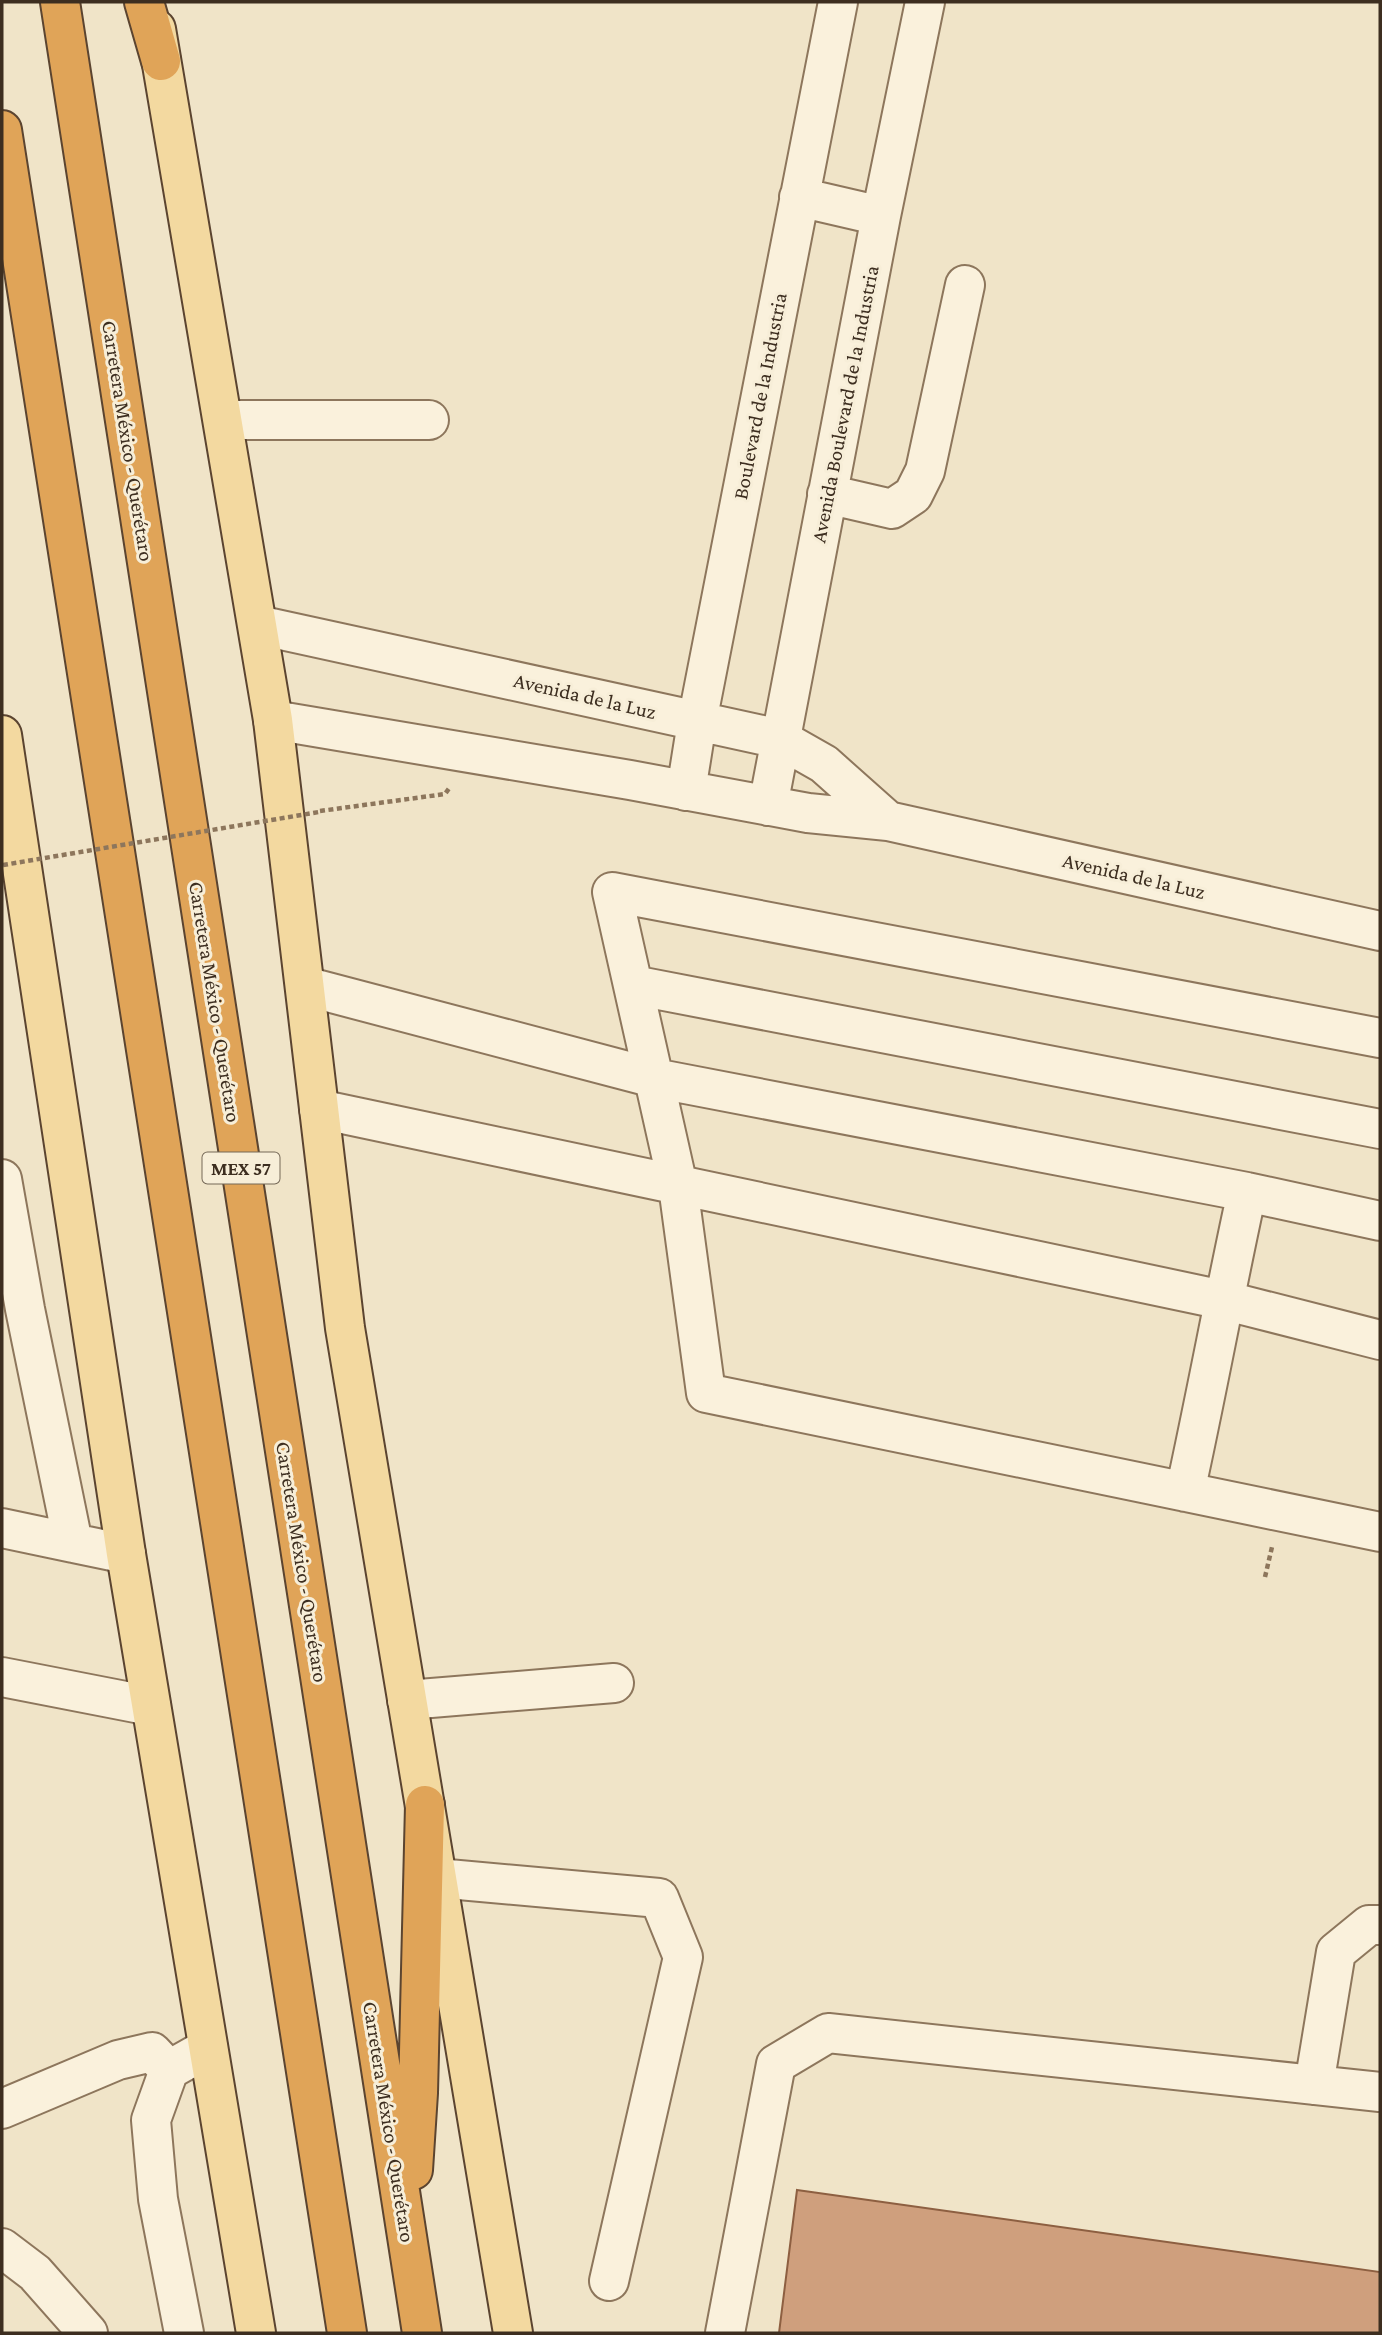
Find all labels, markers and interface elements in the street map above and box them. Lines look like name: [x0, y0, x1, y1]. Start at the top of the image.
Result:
street label: Avenida Boulevard de la Industria: [806, 263, 884, 545]
street label: Boulevard de la Industria: [728, 290, 792, 501]
street label: Carretera México - Querétaro: [97, 319, 159, 563]
street label: Avenida de la Luz: [511, 668, 659, 724]
street label: Avenida de la Luz: [1060, 848, 1208, 904]
street label: Carretera México - Querétaro: [184, 880, 246, 1124]
road number: MEX 57: [202, 1152, 280, 1184]
street label: Carretera México - Querétaro: [271, 1440, 333, 1684]
street label: Carretera México - Querétaro: [358, 2000, 420, 2244]

